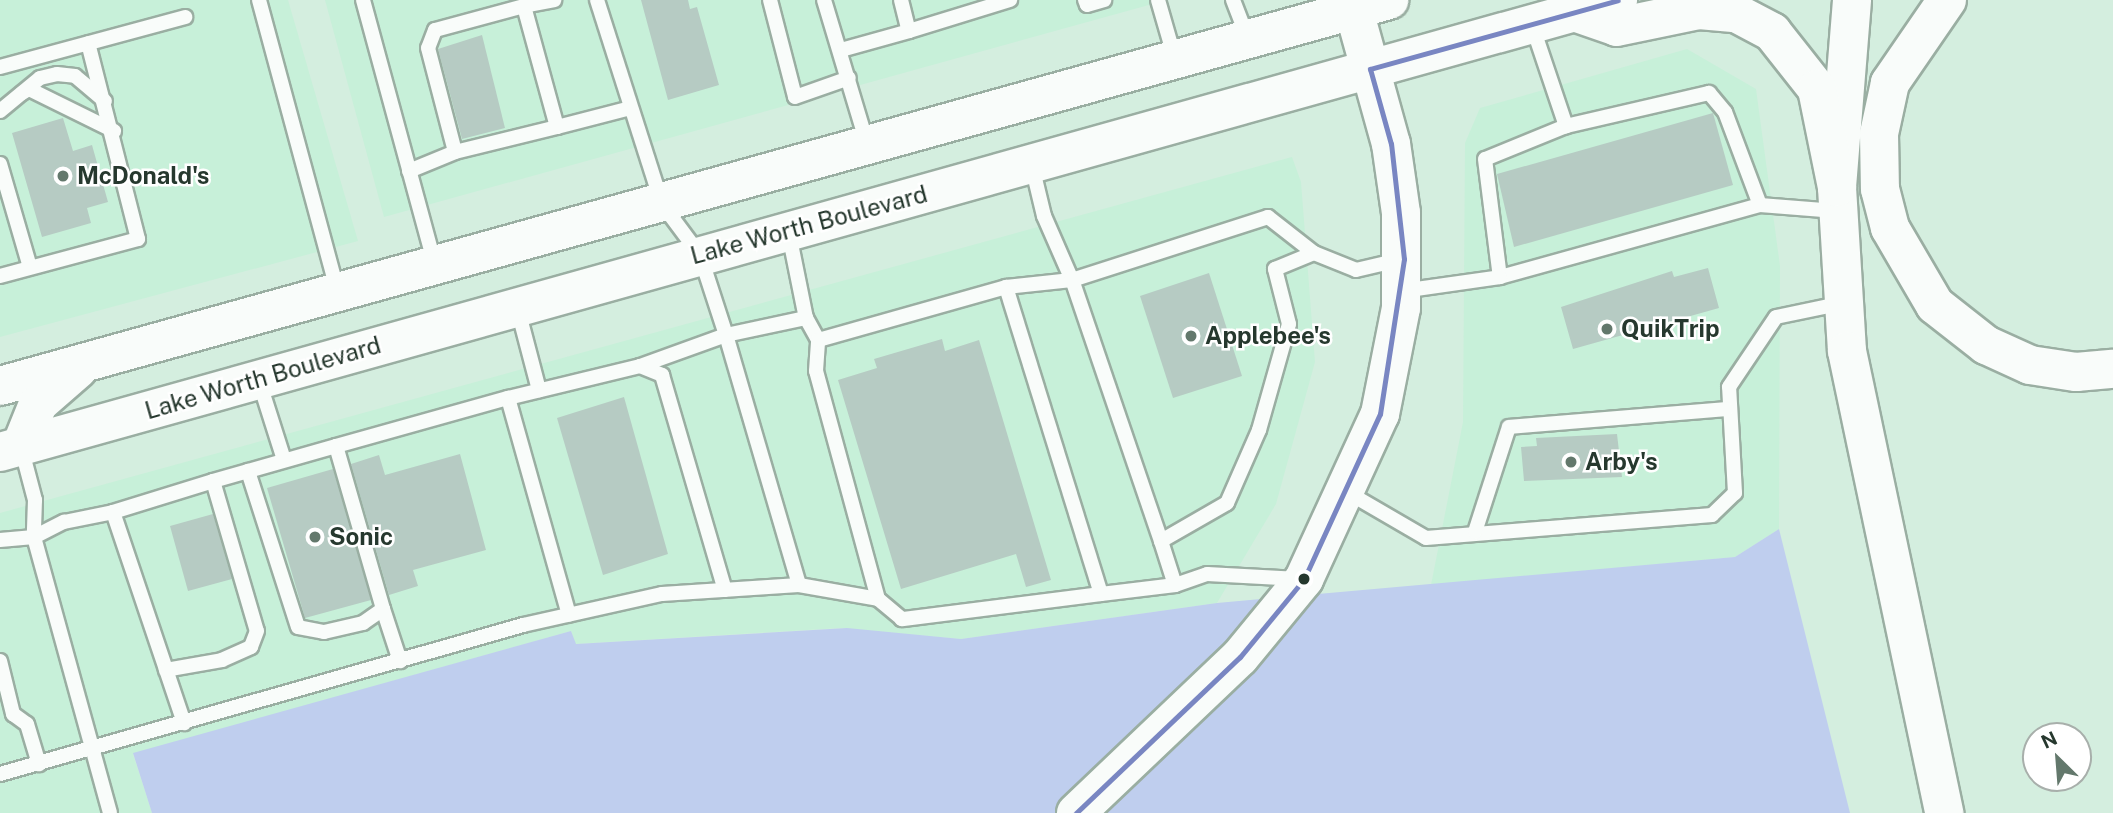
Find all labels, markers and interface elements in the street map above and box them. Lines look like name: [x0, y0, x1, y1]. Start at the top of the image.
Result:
place label: McDonald's: [77, 162, 209, 190]
marker: McDonald's: [55, 168, 71, 184]
street label: Lake Worth Boulevard: [687, 179, 931, 271]
place label: QuikTrip: [1621, 315, 1720, 343]
marker: QuikTrip: [1599, 321, 1615, 337]
place label: Applebee's: [1205, 322, 1331, 350]
marker: Applebee's: [1183, 328, 1199, 344]
street label: Lake Worth Boulevard: [141, 330, 385, 426]
place label: Arby's: [1585, 448, 1658, 476]
marker: Arby's: [1563, 454, 1579, 470]
place label: Sonic: [329, 523, 393, 551]
marker: Sonic: [307, 529, 323, 545]
unlabelled marker: [1297, 572, 1311, 586]
north arrow: [2022, 722, 2092, 792]
text: N: [2038, 727, 2060, 753]

